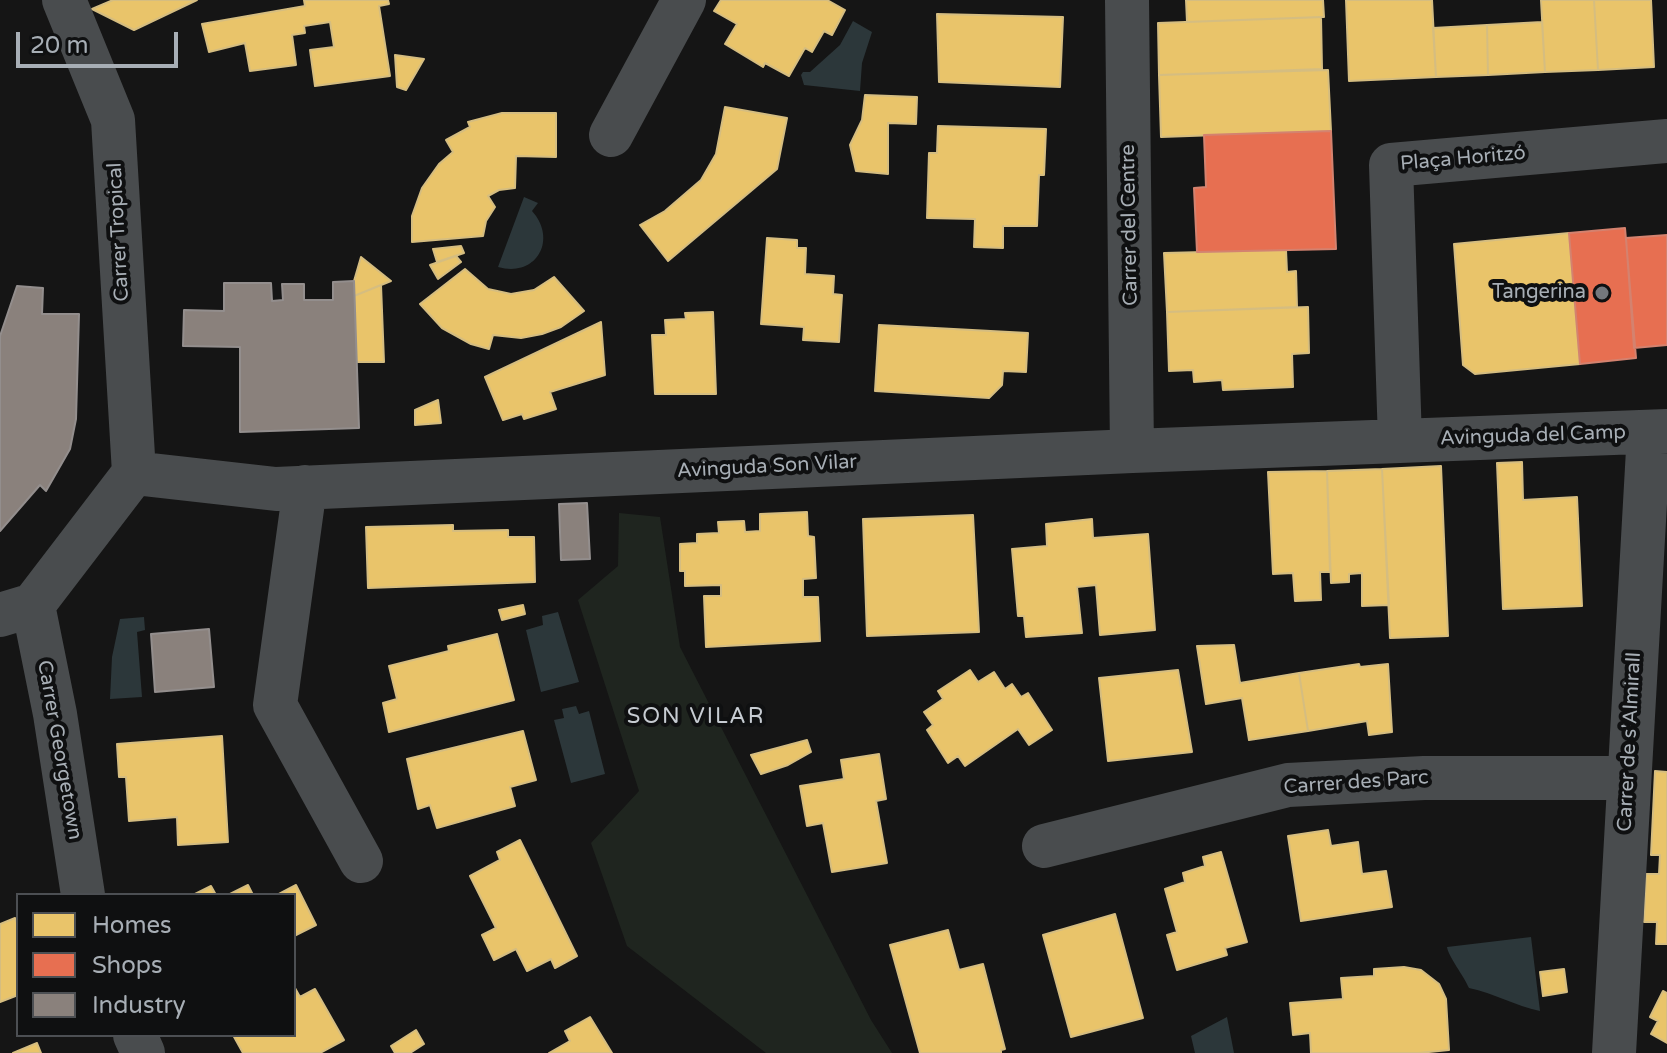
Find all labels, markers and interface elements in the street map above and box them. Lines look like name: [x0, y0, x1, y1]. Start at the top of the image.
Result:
scale bar: [20, 16, 182, 66]
text: 20 m: [30, 31, 88, 60]
street label: Plaça Horitzó: [1399, 142, 1527, 176]
street label: Carrer del Centre: [1117, 144, 1143, 306]
street label: Carrer Tropical: [103, 162, 135, 302]
place label: Tangerina: [1492, 281, 1586, 305]
marker: Tangerina: [1593, 284, 1611, 302]
street label: Avinguda del Camp: [1440, 421, 1626, 451]
street label: Avinguda Son Vilar: [676, 450, 858, 484]
street label: Carrer de s'Almirall: [1613, 652, 1647, 832]
street label: Carrer Georgetown: [31, 658, 87, 842]
district label: SON VILAR: [627, 704, 765, 730]
street label: Carrer des Parc: [1283, 766, 1429, 800]
legend: [16, 893, 296, 1037]
text: Homes: [92, 911, 172, 940]
text: Shops: [92, 951, 162, 980]
text: Industry: [92, 991, 186, 1020]

